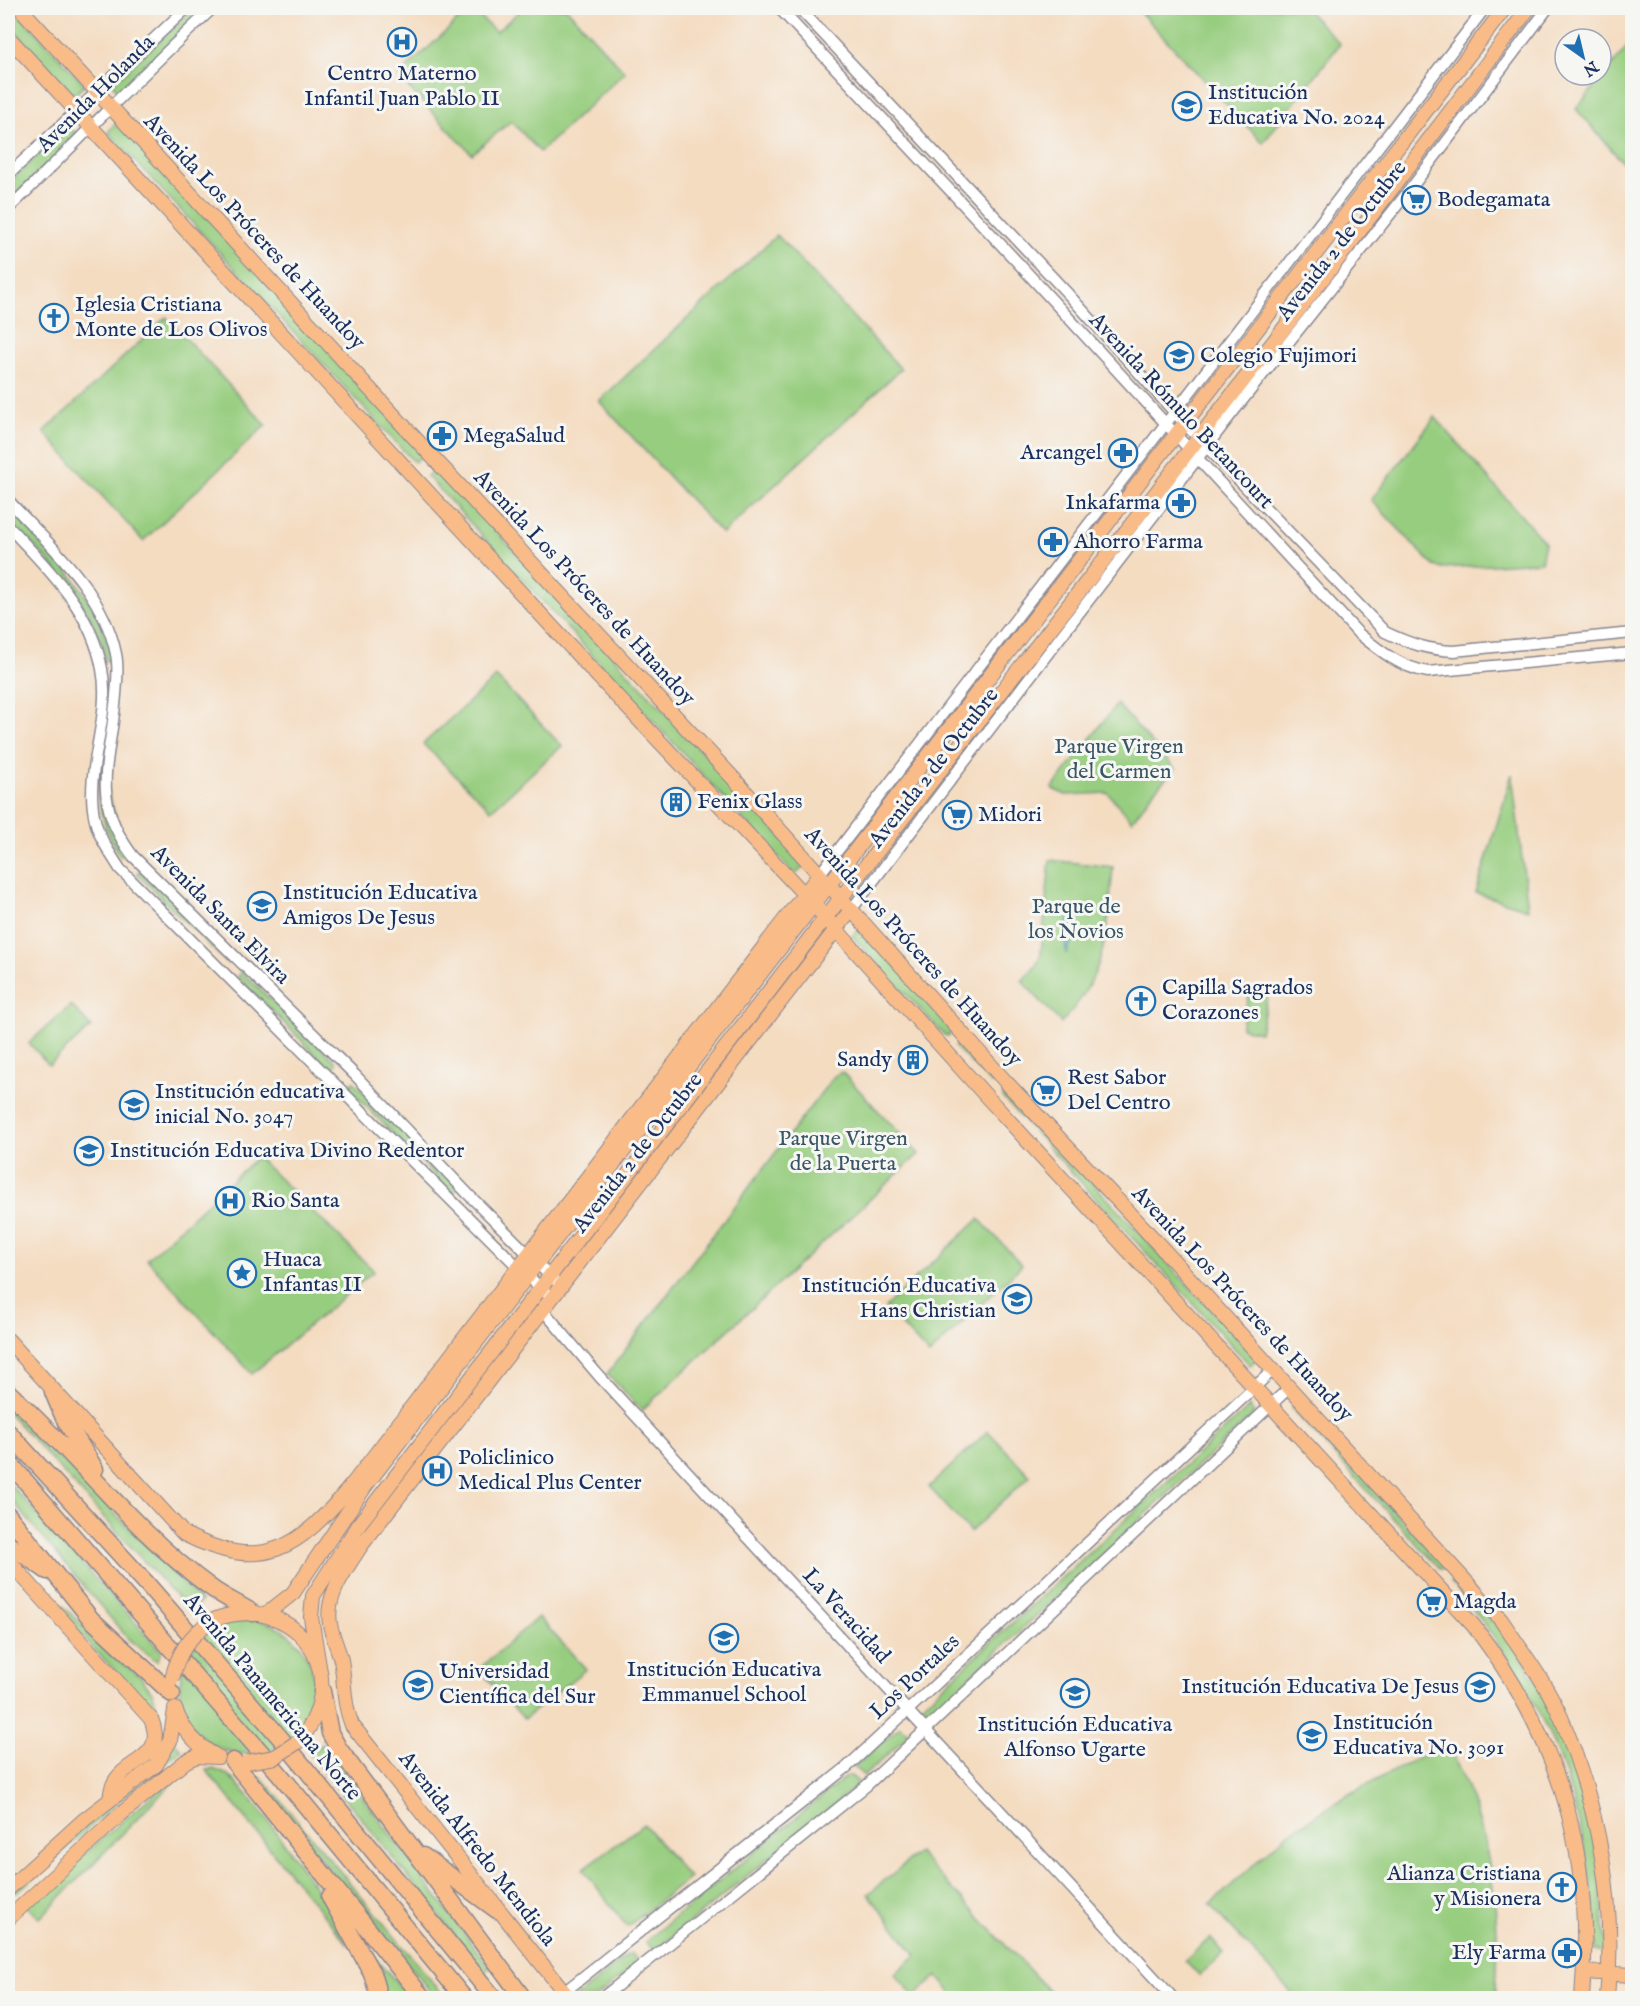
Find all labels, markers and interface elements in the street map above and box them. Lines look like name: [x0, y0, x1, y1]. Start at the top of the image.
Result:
hospital icon: Centro Materno Infantil Juan Pablo II: [386, 26, 418, 58]
north arrow: [1553, 27, 1613, 87]
street label: Avenida Holanda: [30, 28, 162, 160]
text: N: [1579, 55, 1602, 80]
place label: Centro Materno Infantil Juan Pablo II: [304, 60, 500, 113]
place label: Institución Educativa No. 2024: [1208, 79, 1385, 132]
school or university icon: Institución Educativa No. 2024: [1171, 90, 1203, 122]
street label: Avenida Los Próceres de Huandoy: [136, 107, 371, 356]
street label: Avenida 2 de Octubre: [1270, 155, 1413, 328]
supermarket icon: Bodegamata: [1400, 184, 1432, 216]
place label: Bodegamata: [1437, 186, 1551, 214]
place label: Iglesia Cristiana Monte de Los Olivos: [75, 291, 267, 344]
church icon: Iglesia Cristiana Monte de Los Olivos: [38, 302, 70, 334]
street label: Avenida Rómulo Betancourt: [1082, 306, 1280, 515]
school or university icon: Colegio Fujimori: [1163, 340, 1195, 372]
place label: Colegio Fujimori: [1200, 342, 1357, 370]
pharmacy icon: MegaSalud: [426, 420, 458, 452]
place label: MegaSalud: [463, 422, 565, 450]
pharmacy icon: Arcangel: [1107, 437, 1139, 469]
place label: Arcangel: [1019, 439, 1102, 467]
street label: Avenida Los Próceres de Huandoy: [466, 463, 701, 712]
pharmacy icon: Inkafarma: [1165, 487, 1197, 519]
place label: Inkafarma: [1065, 489, 1160, 517]
pharmacy icon: Ahorro Farma: [1037, 526, 1069, 558]
place label: Ahorro Farma: [1073, 528, 1203, 556]
street label: Avenida 2 de Octubre: [862, 682, 1005, 855]
park label: Parque Virgen del Carmen: [1054, 733, 1184, 786]
building icon: Fenix Glass: [660, 786, 692, 818]
place label: Fenix Glass: [697, 788, 803, 816]
supermarket icon: Midori: [941, 799, 973, 831]
place label: Midori: [978, 801, 1042, 829]
street label: Avenida Los Próceres de Huandoy: [797, 821, 1028, 1073]
street label: Avenida Santa Elvira: [144, 839, 296, 991]
place label: Institución Educativa Amigos De Jesus: [282, 879, 478, 932]
school or university icon: Institución Educativa Amigos De Jesus: [246, 890, 278, 922]
park label: Parque de los Novios: [1028, 893, 1124, 946]
place label: Capilla Sagrados Corazones: [1162, 974, 1313, 1027]
church icon: Capilla Sagrados Corazones: [1125, 985, 1157, 1017]
building icon: Sandy: [897, 1044, 929, 1076]
place label: Sandy: [837, 1046, 892, 1074]
place label: Rest Sabor Del Centro: [1067, 1064, 1171, 1117]
street label: Avenida 2 de Octubre: [566, 1067, 709, 1240]
supermarket icon: Rest Sabor Del Centro: [1030, 1075, 1062, 1107]
place label: Institución educativa inicial No. 3047: [155, 1078, 345, 1131]
school or university icon: Institución educativa inicial No. 3047: [118, 1089, 150, 1121]
park label: Parque Virgen de la Puerta: [778, 1125, 908, 1178]
school or university icon: Institución Educativa Divino Redentor: [73, 1135, 105, 1167]
place label: Institución Educativa Divino Redentor: [110, 1137, 464, 1165]
street label: Avenida Los Próceres de Huandoy: [1124, 1179, 1359, 1428]
hospital icon: Rio Santa: [214, 1185, 246, 1217]
place label: Rio Santa: [251, 1187, 340, 1215]
place label: Huaca Infantas II: [263, 1246, 362, 1299]
place icon: Huaca Infantas II: [226, 1257, 258, 1289]
place label: Institución Educativa Hans Christian: [801, 1272, 996, 1325]
school or university icon: Institución Educativa Hans Christian: [1001, 1283, 1033, 1315]
place label: Policlinico Medical Plus Center: [458, 1444, 642, 1497]
hospital icon: Policlinico Medical Plus Center: [421, 1455, 453, 1487]
street label: La Veracidad: [796, 1562, 896, 1670]
supermarket icon: Magda: [1416, 1586, 1448, 1618]
street label: Avenida Panamericana Norte: [176, 1587, 367, 1807]
place label: Magda: [1453, 1588, 1517, 1616]
school or university icon: Institución Educativa Emmanuel School: [708, 1622, 740, 1654]
street label: Los Portales: [864, 1628, 966, 1726]
place label: Institución Educativa Emmanuel School: [627, 1656, 822, 1709]
place label: Universidad Científica del Sur: [439, 1658, 596, 1711]
school or university icon: Universidad Científica del Sur: [402, 1669, 434, 1701]
school or university icon: Institución Educativa De Jesus: [1464, 1671, 1496, 1703]
place label: Institución Educativa De Jesus: [1182, 1673, 1459, 1701]
school or university icon: Institución Educativa Alfonso Ugarte: [1059, 1677, 1091, 1709]
place label: Institución Educativa No. 3091: [1333, 1709, 1504, 1762]
place label: Institución Educativa Alfonso Ugarte: [978, 1711, 1173, 1764]
school or university icon: Institución Educativa No. 3091: [1296, 1720, 1328, 1752]
street label: Avenida Alfredo Mendiola: [391, 1745, 562, 1953]
place label: Alianza Cristiana y Misionera: [1386, 1860, 1541, 1913]
church icon: Alianza Cristiana y Misionera: [1546, 1871, 1578, 1903]
pharmacy icon: Ely Farma: [1551, 1937, 1583, 1969]
place label: Ely Farma: [1452, 1939, 1546, 1967]

